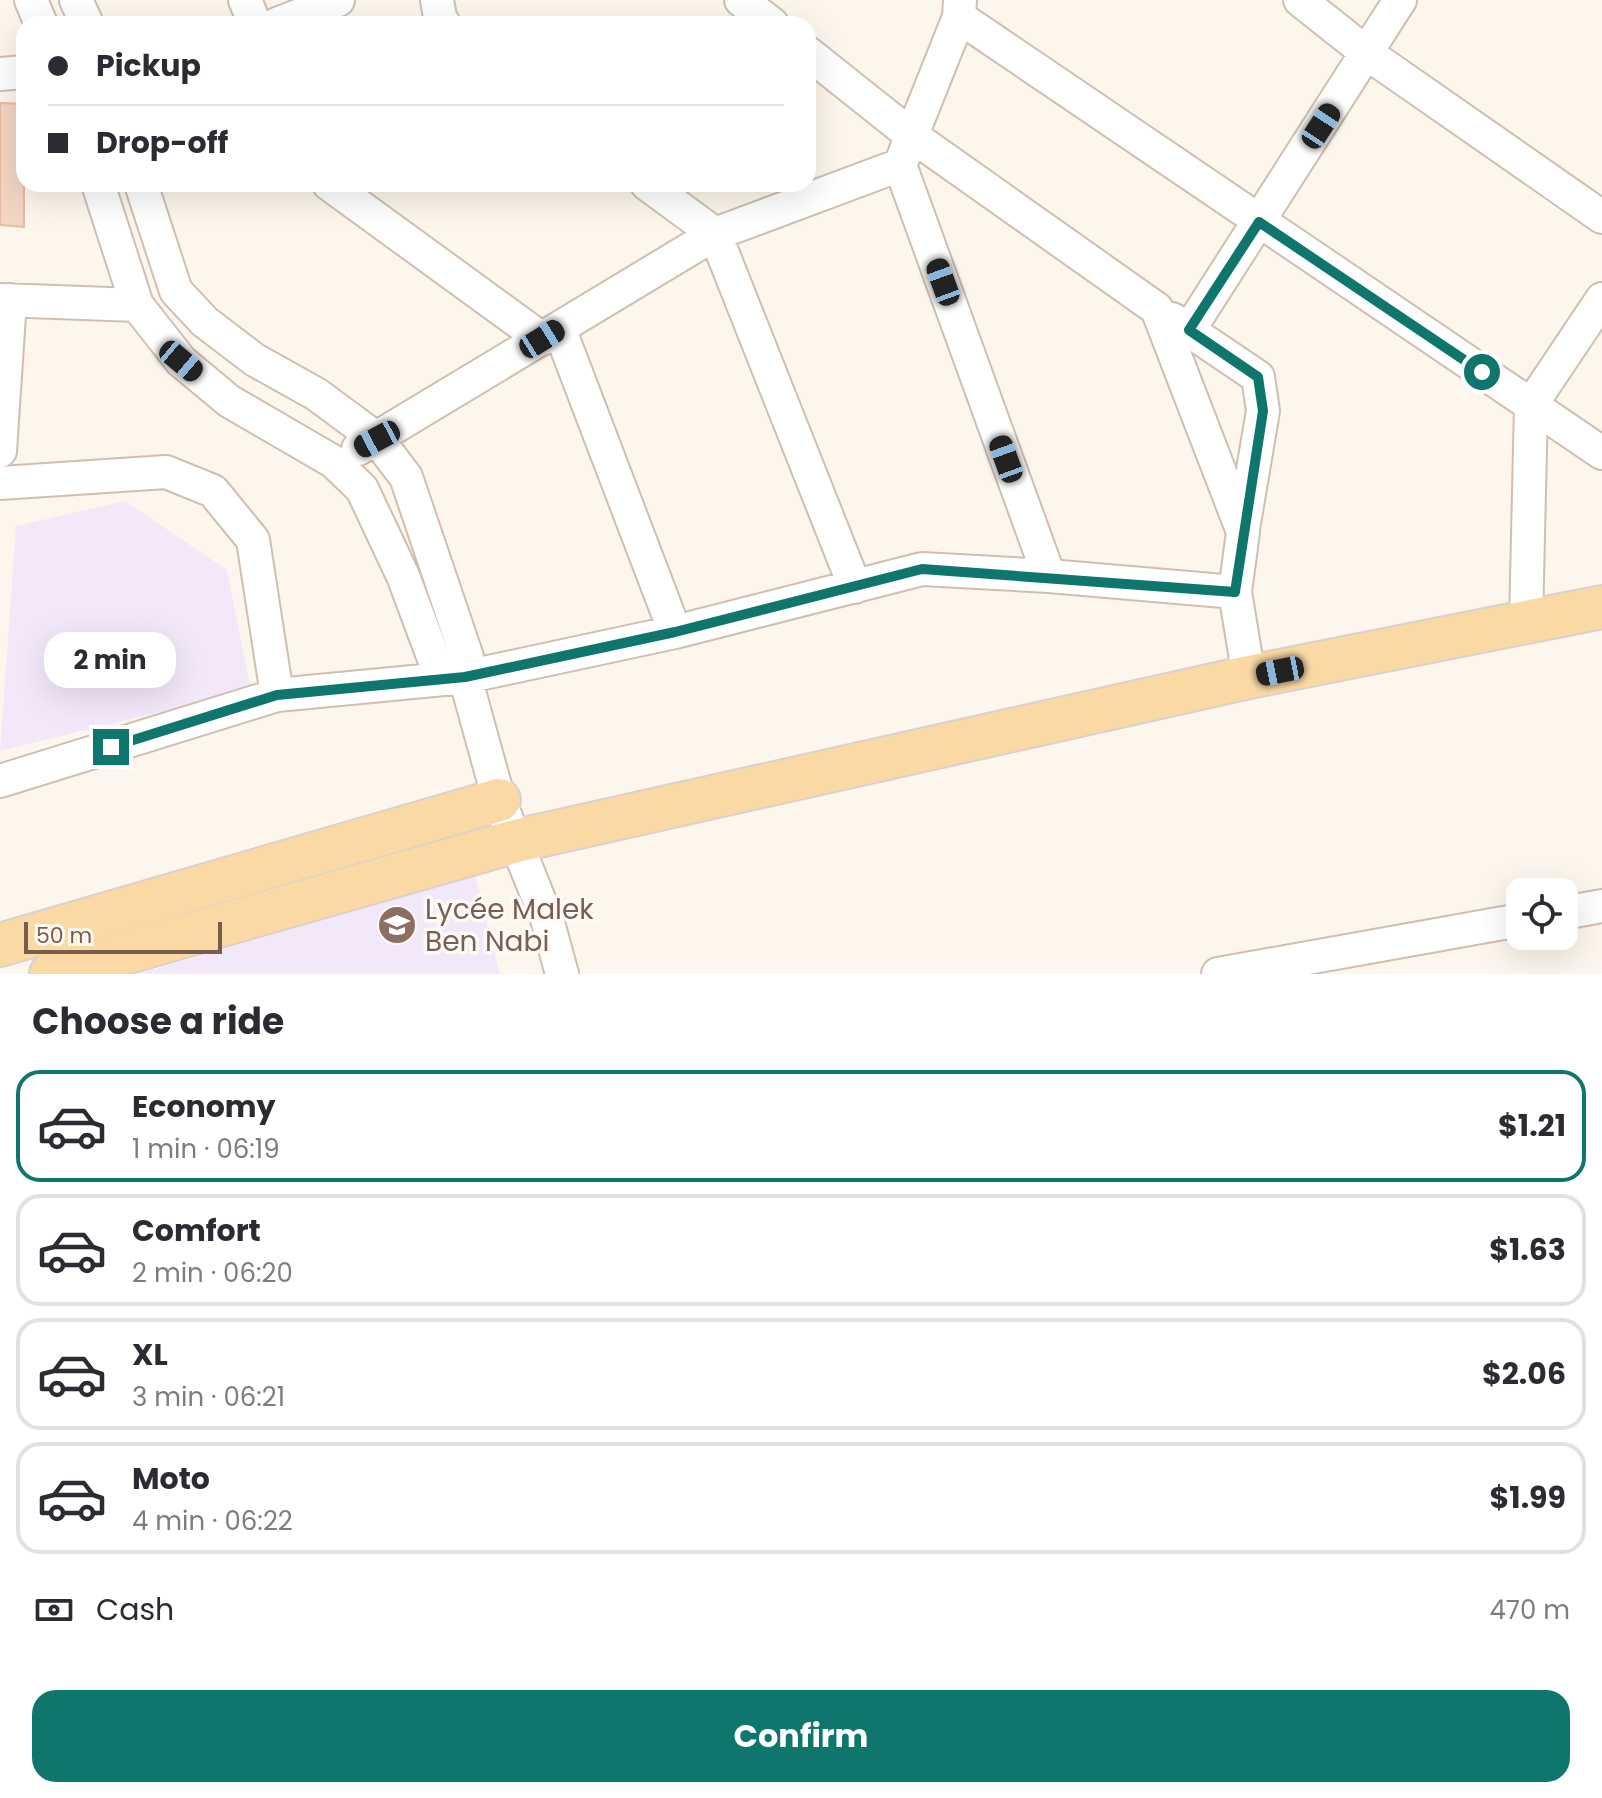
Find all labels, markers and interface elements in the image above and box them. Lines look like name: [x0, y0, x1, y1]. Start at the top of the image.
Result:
text: Pickup: [96, 44, 201, 87]
car: [1298, 99, 1344, 153]
text: Drop-off: [96, 121, 228, 164]
car: [924, 255, 962, 309]
car: [515, 316, 569, 362]
car: [155, 336, 207, 386]
route start: [1464, 354, 1500, 390]
car: [350, 417, 404, 461]
car: [987, 432, 1025, 486]
callout: 2 min: [45, 631, 177, 687]
text: 2 min: [73, 642, 147, 678]
car: [1254, 655, 1306, 687]
route end: [93, 729, 129, 765]
map controls: [1506, 878, 1578, 950]
button: locate: [1506, 878, 1578, 950]
place label: Lycée Malek Ben Nabi: [425, 890, 594, 961]
school or university icon: Lycée Malek Ben Nabi: [376, 904, 418, 946]
scale bar: [24, 918, 222, 954]
text: 50 m: [36, 920, 92, 951]
text: Choose a ride: [32, 996, 284, 1047]
text: Economy: [132, 1085, 276, 1128]
icon: car: [36, 1090, 108, 1162]
text: $1.21: [1498, 1104, 1566, 1147]
text: 1 min · 06:19: [132, 1131, 280, 1167]
text: Comfort: [132, 1209, 261, 1252]
icon: car: [36, 1214, 108, 1286]
text: $1.63: [1489, 1228, 1566, 1271]
text: 2 min · 06:20: [132, 1255, 293, 1291]
text: XL: [132, 1333, 168, 1376]
icon: car: [36, 1338, 108, 1410]
text: $2.06: [1482, 1352, 1566, 1395]
text: 3 min · 06:21: [132, 1379, 285, 1415]
text: Moto: [132, 1457, 210, 1500]
icon: car: [36, 1462, 108, 1534]
text: $1.99: [1490, 1476, 1566, 1519]
text: 4 min · 06:22: [132, 1503, 293, 1539]
icon: cash: [32, 1588, 76, 1632]
text: Cash: [96, 1588, 174, 1631]
text: 470 m: [1489, 1592, 1570, 1628]
button: Confirm: [32, 1690, 1570, 1782]

